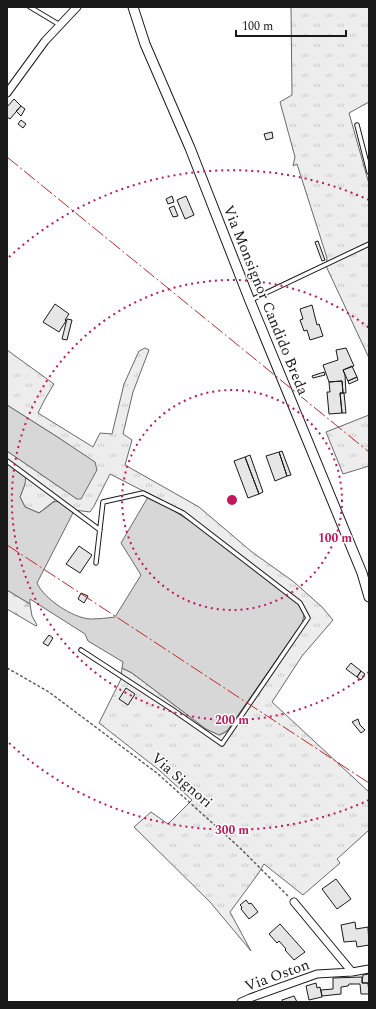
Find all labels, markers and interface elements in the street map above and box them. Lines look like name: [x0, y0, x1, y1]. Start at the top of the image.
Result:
scale bar: [236, 12, 346, 38]
text: 100 m: [242, 17, 273, 36]
street label: Via Monsignor Candido Breda: [217, 202, 314, 399]
centre of rings: [225, 493, 239, 507]
text: 100 m: [318, 529, 352, 548]
text: 200 m: [215, 711, 249, 730]
street label: Via Signori: [146, 747, 218, 814]
text: 300 m: [215, 821, 249, 840]
street label: Via Oston: [242, 953, 313, 998]

